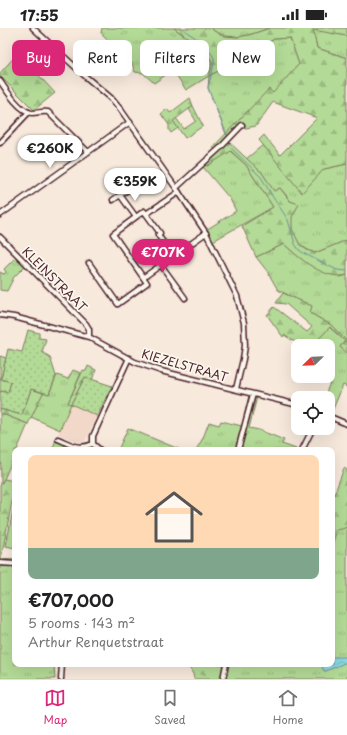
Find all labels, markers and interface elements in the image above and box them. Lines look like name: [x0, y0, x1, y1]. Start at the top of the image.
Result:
text: 17:55: [20, 3, 59, 26]
chip: Buy: [12, 40, 65, 76]
chip: Rent: [73, 40, 132, 76]
chip: Filters: [140, 40, 209, 76]
chip: New: [217, 40, 275, 76]
pin: €260K: [22, 135, 78, 169]
text: €260K: [26, 138, 74, 157]
pin: €359K: [107, 168, 163, 202]
text: €359K: [113, 171, 157, 190]
pin: €707K: [135, 239, 191, 273]
street label: KLEINSTRAAT: [18, 242, 92, 316]
text: €707K: [141, 242, 185, 261]
north arrow: [291, 339, 335, 383]
map controls: [291, 339, 335, 435]
street label: KIEZELSTRAAT: [140, 344, 231, 386]
button: locate: [291, 391, 335, 435]
icon: home: [138, 481, 210, 553]
text: €707,000: [28, 587, 114, 613]
text: 5 rooms · 143 m²: [28, 613, 135, 632]
text: Arthur Renquetstraat: [28, 632, 164, 651]
tab: Map: [44, 687, 67, 728]
tab: Saved: [154, 687, 186, 728]
tab: Home: [273, 687, 303, 728]

